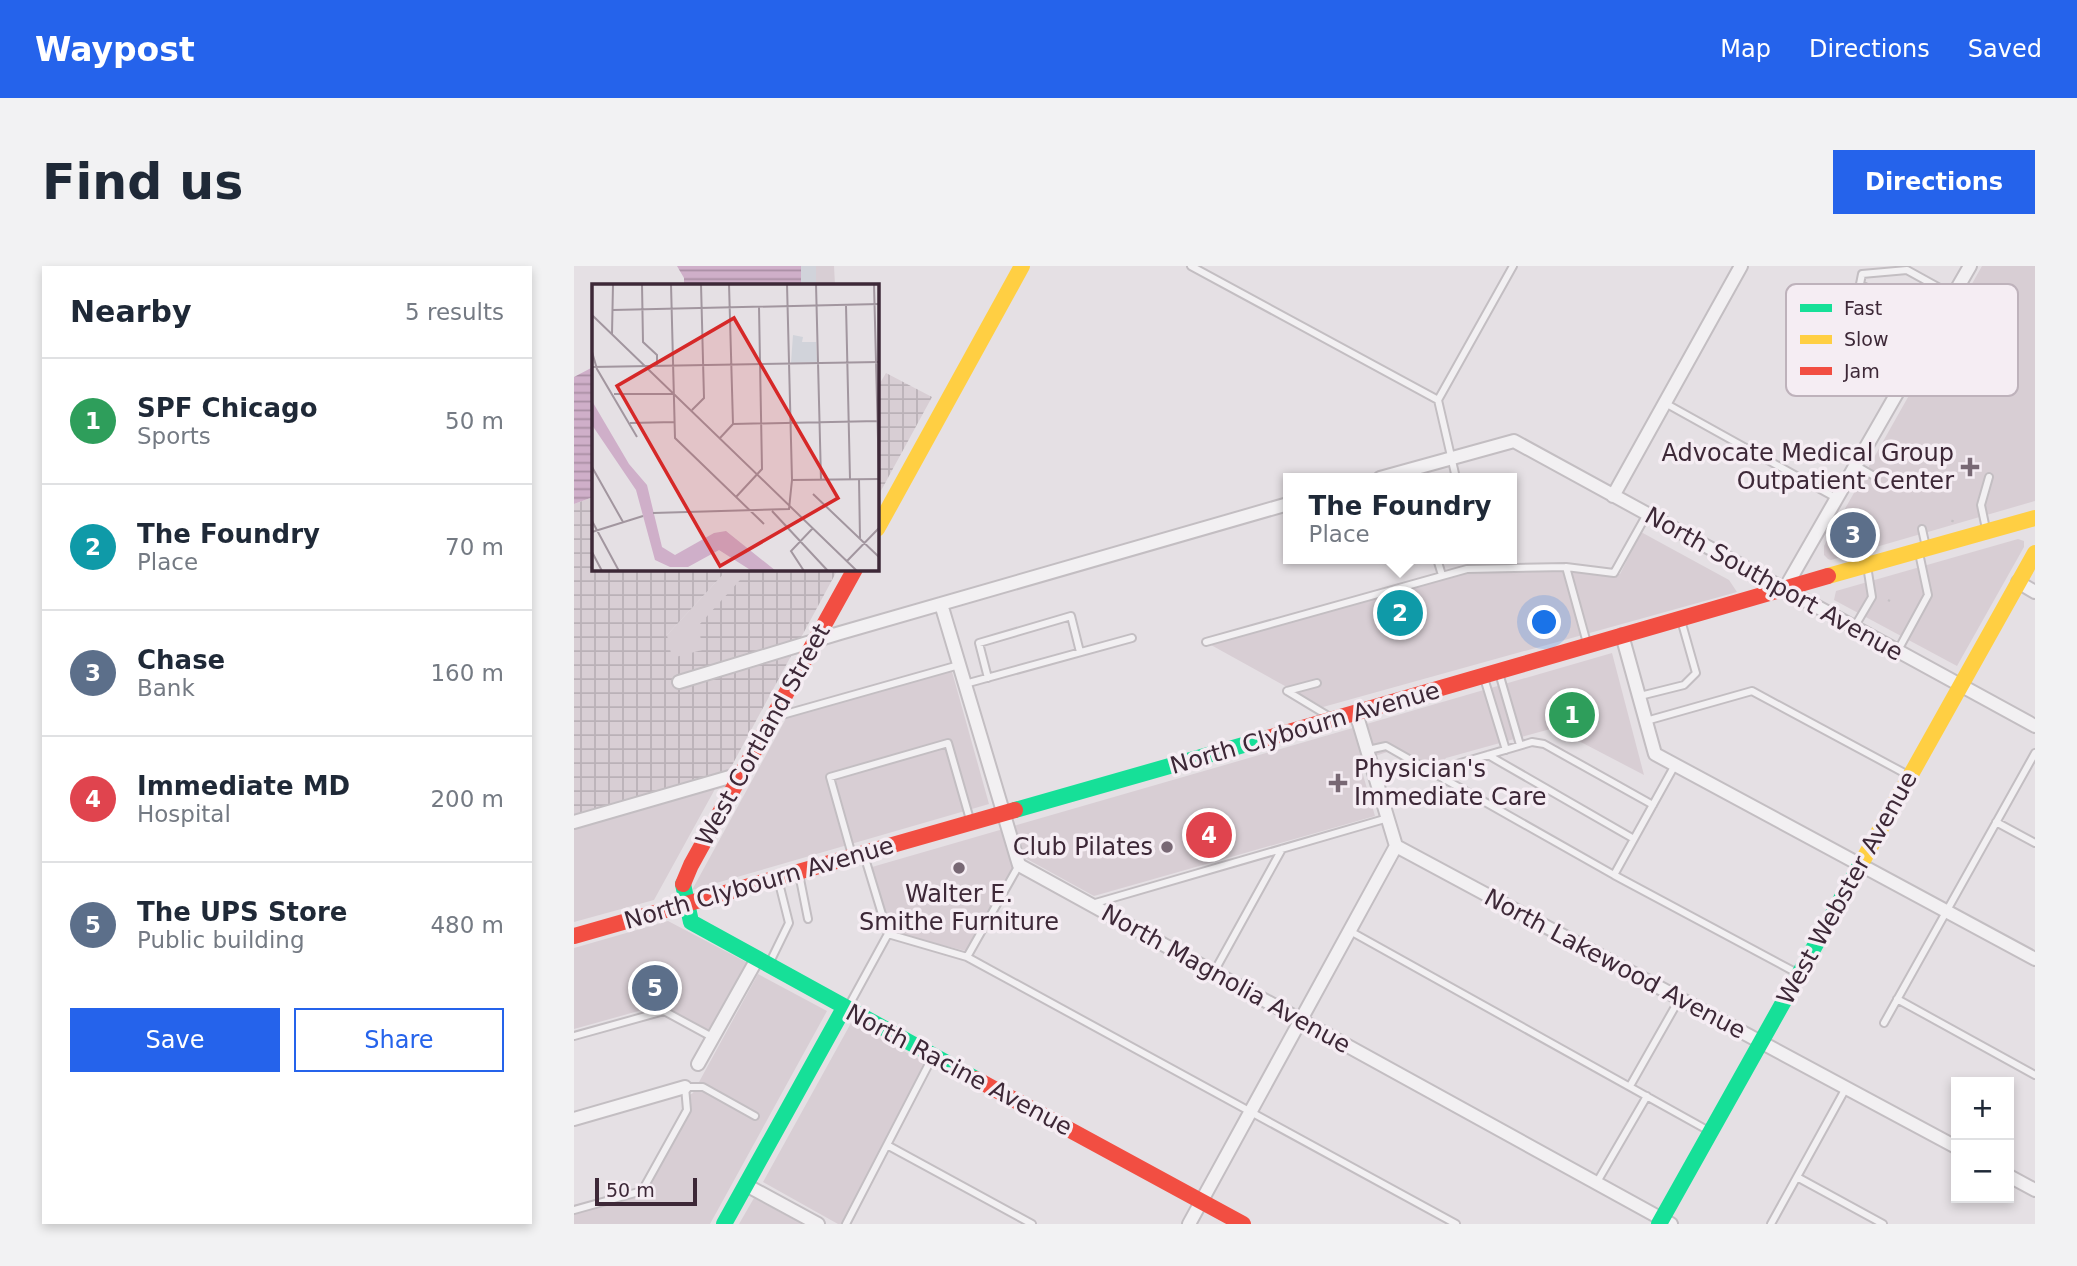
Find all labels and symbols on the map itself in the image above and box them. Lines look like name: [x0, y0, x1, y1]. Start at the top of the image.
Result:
inset map: [592, 284, 878, 570]
legend: [1786, 284, 2018, 396]
text: Fast: [1844, 297, 1882, 319]
text: Slow: [1844, 328, 1889, 350]
text: Jam: [1843, 360, 1880, 382]
place label: Advocate Medical Group Outpatient Center: [1662, 439, 1954, 495]
marker: Advocate Medical Group Outpatient Center: [1960, 457, 1980, 477]
street label: North Southport Avenue: [1640, 501, 1908, 667]
pin: 3: [1830, 509, 1876, 561]
pin: 2: [1377, 587, 1423, 639]
your location: [1527, 605, 1561, 639]
street label: West Cortland Street: [690, 619, 836, 851]
street label: North Clybourn Avenue: [1167, 676, 1443, 780]
pin: 1: [1549, 689, 1595, 741]
place label: Physician's Immediate Care: [1354, 755, 1547, 811]
street label: West Webster Avenue: [1771, 767, 1923, 1009]
marker: Physician's Immediate Care: [1328, 773, 1348, 793]
pin: 4: [1186, 809, 1232, 861]
street label: North Clybourn Avenue: [621, 831, 897, 935]
place label: Club Pilates: [1013, 833, 1153, 861]
marker: Club Pilates: [1159, 839, 1175, 855]
marker: Walter E. Smithe Furniture: [951, 860, 967, 876]
place label: Walter E. Smithe Furniture: [859, 880, 1059, 936]
street label: North Lakewood Avenue: [1480, 883, 1750, 1045]
street label: North Magnolia Avenue: [1097, 899, 1355, 1059]
pin: 5: [632, 962, 678, 1014]
street label: North Racine Avenue: [841, 998, 1077, 1142]
scale bar: [595, 1175, 696, 1207]

